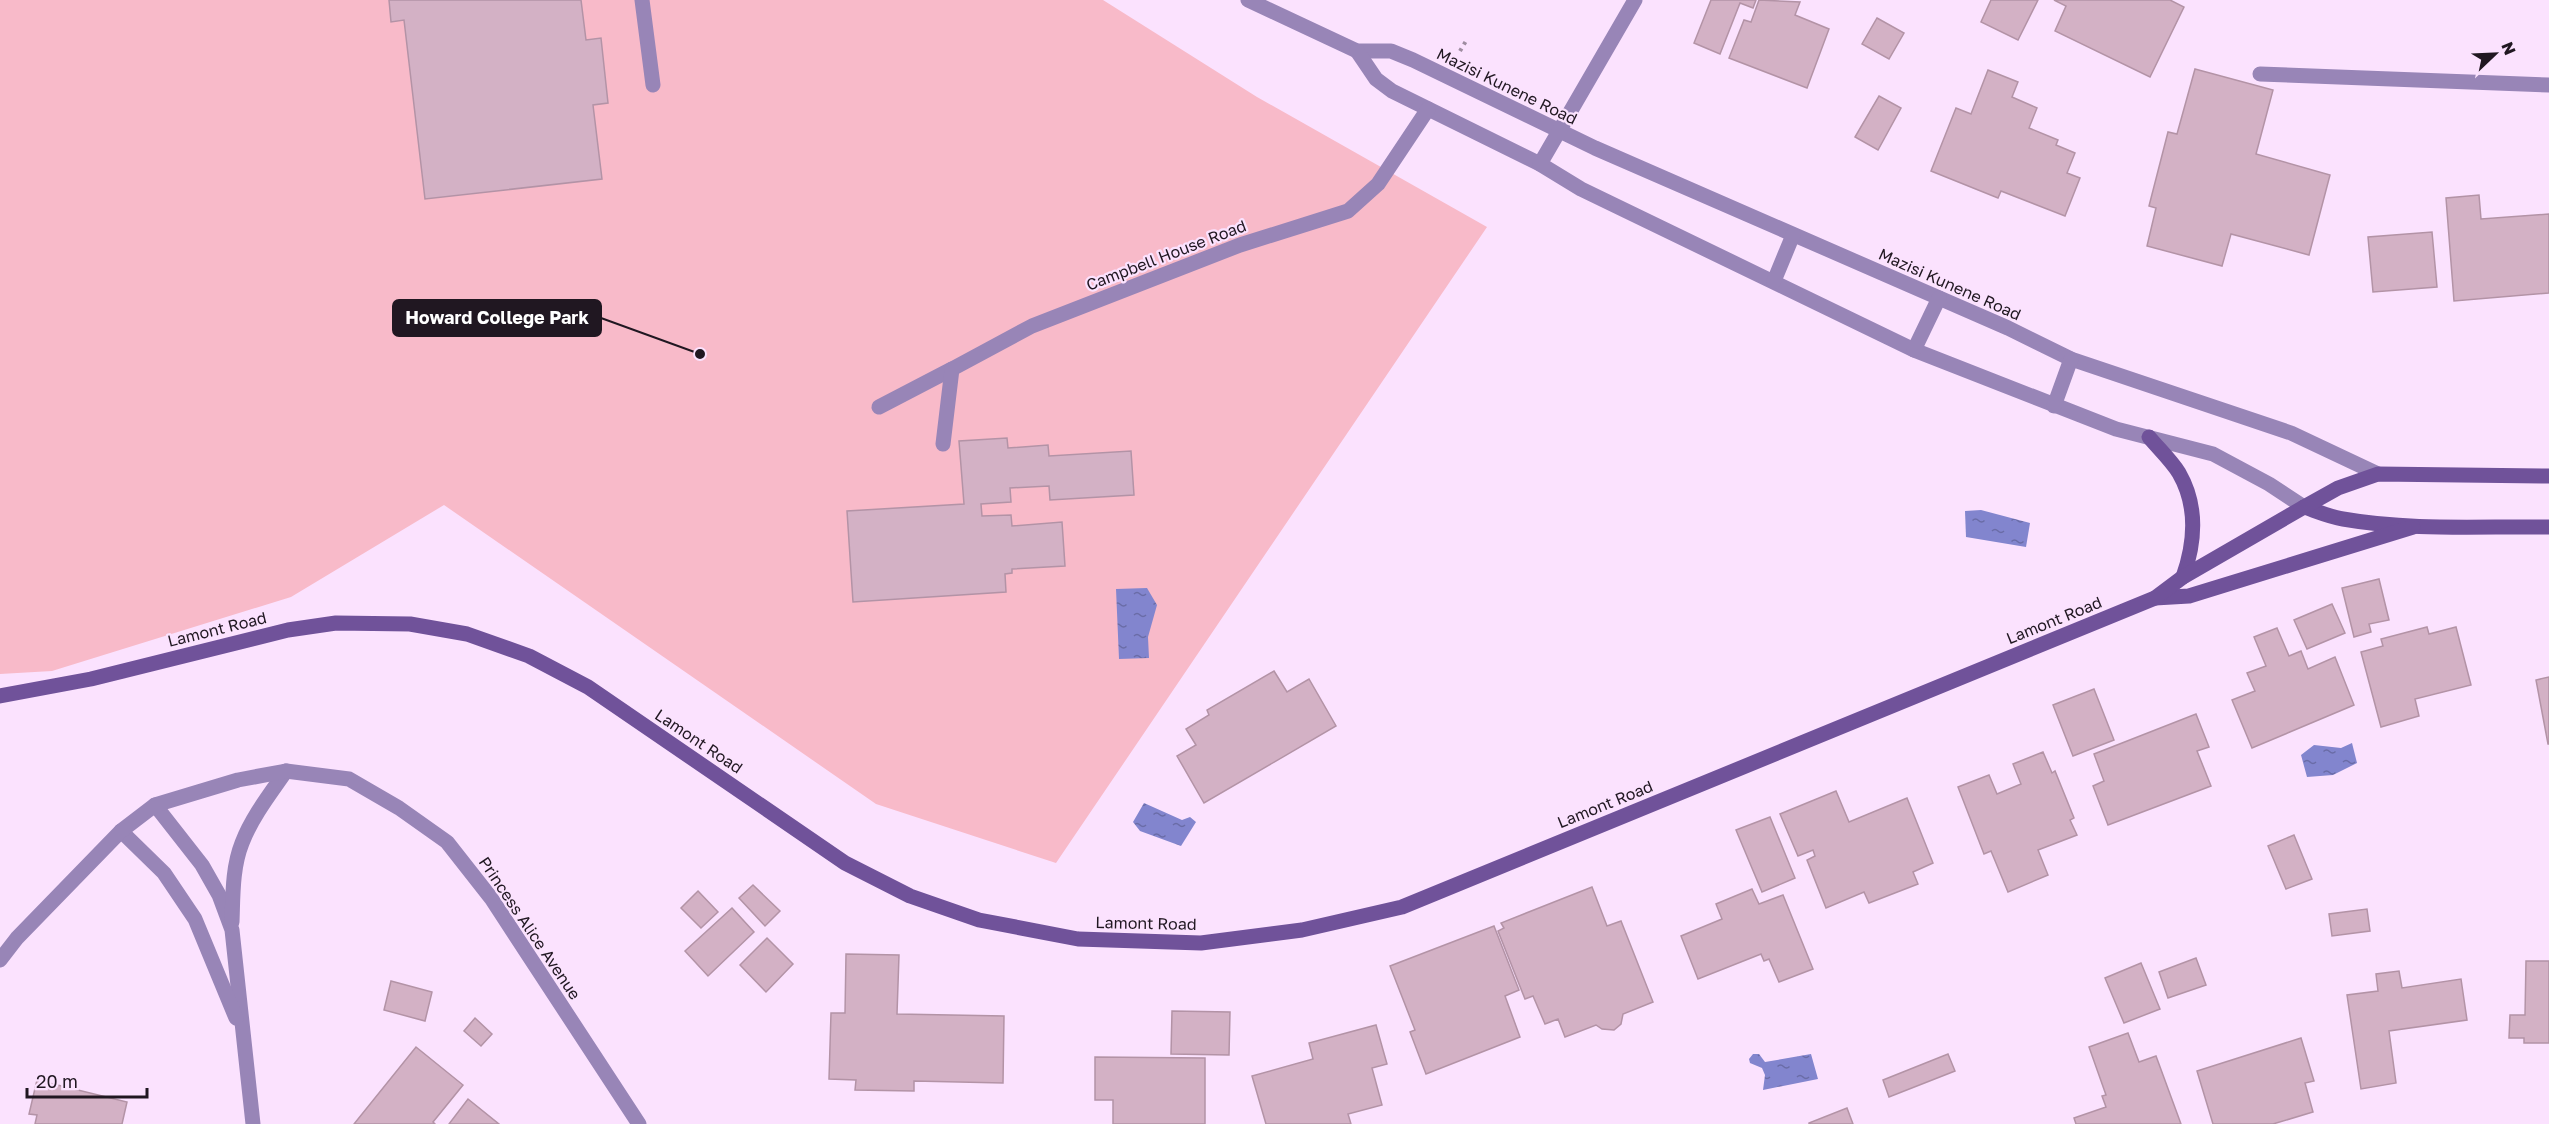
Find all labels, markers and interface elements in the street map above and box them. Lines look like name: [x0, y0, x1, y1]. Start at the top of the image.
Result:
north arrow: [2465, 24, 2525, 84]
text: N: [2497, 39, 2520, 58]
street label: Mazisi Kunene Road: [1433, 43, 1581, 129]
street label: Campbell House Road: [1083, 215, 1249, 295]
street label: Mazisi Kunene Road: [1876, 244, 2024, 324]
callout: Howard College Park: [393, 300, 601, 336]
text: Howard College Park: [405, 306, 589, 328]
street label: Lamont Road: [2003, 592, 2105, 648]
street label: Lamont Road: [165, 607, 269, 651]
street label: Lamont Road: [651, 704, 747, 778]
street label: Lamont Road: [1554, 776, 1656, 832]
street label: Princess Alice Avenue: [475, 853, 585, 1003]
street label: Lamont Road: [1095, 912, 1197, 934]
scale bar: [27, 1061, 147, 1099]
text: 20 m: [36, 1070, 78, 1092]

